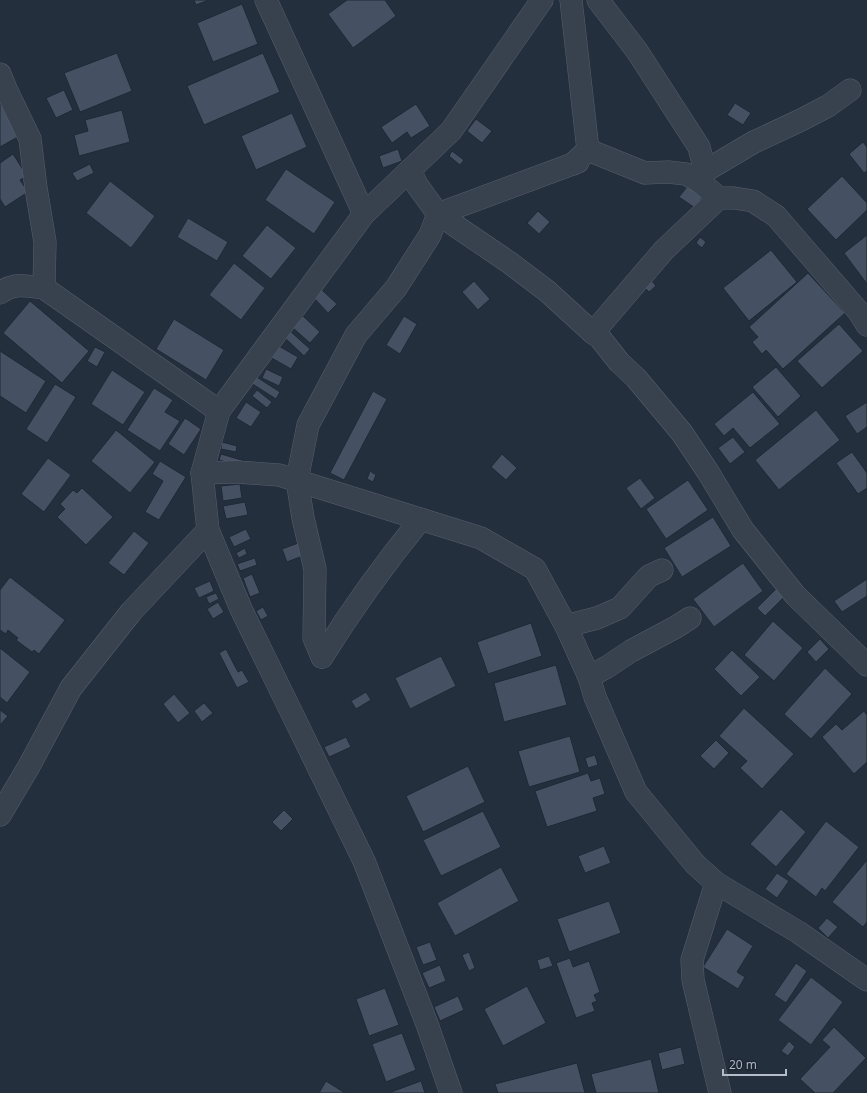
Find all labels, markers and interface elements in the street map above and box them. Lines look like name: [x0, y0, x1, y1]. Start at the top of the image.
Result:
scale bar: [723, 1051, 786, 1077]
text: 20 m: [729, 1056, 757, 1073]

